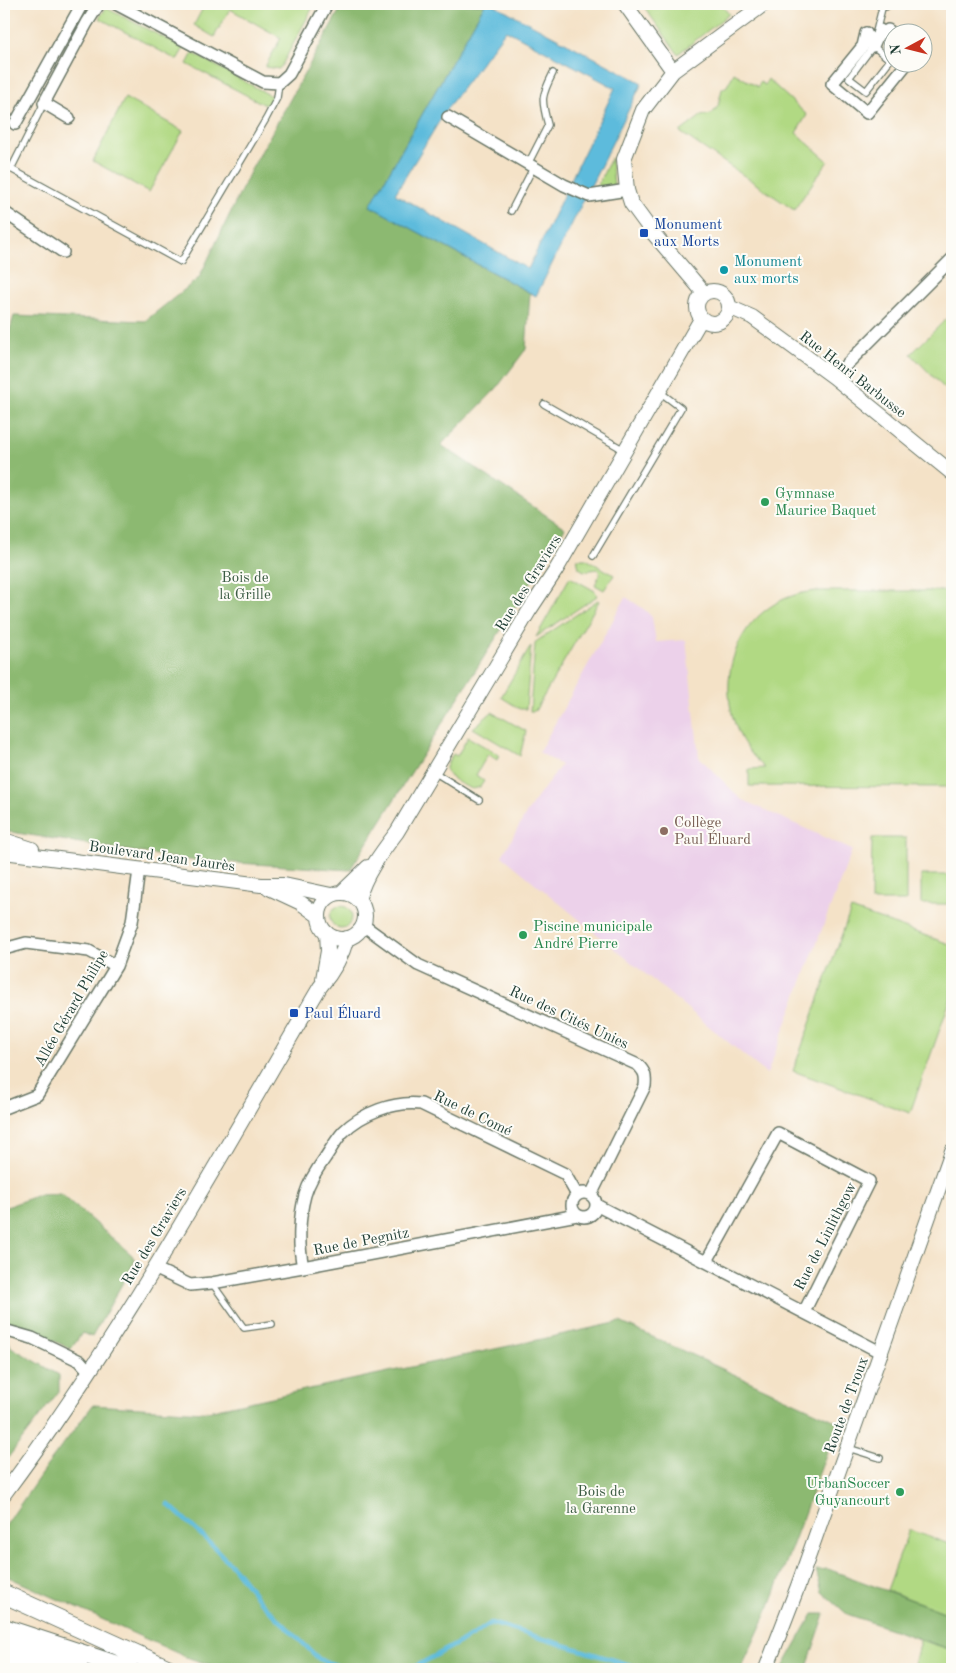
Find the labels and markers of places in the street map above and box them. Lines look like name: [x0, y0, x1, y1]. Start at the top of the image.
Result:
place label: Monument aux Morts: [654, 218, 722, 250]
marker: Monument aux Morts: [638, 227, 650, 239]
place label: Monument aux morts: [734, 255, 802, 287]
marker: Monument aux morts: [718, 264, 730, 276]
place label: Gymnase Maurice Baquet: [775, 487, 876, 519]
marker: Gymnase Maurice Baquet: [759, 496, 771, 508]
place label: Collège Paul Éluard: [674, 816, 751, 848]
marker: Collège Paul Éluard: [658, 825, 670, 837]
place label: Piscine municipale André Pierre: [533, 920, 652, 952]
marker: Piscine municipale André Pierre: [517, 929, 529, 941]
place label: Paul Éluard: [304, 1004, 381, 1022]
marker: Paul Éluard: [288, 1007, 300, 1019]
place label: UrbanSoccer Guyancourt: [806, 1477, 890, 1509]
marker: UrbanSoccer Guyancourt: [894, 1486, 906, 1498]

